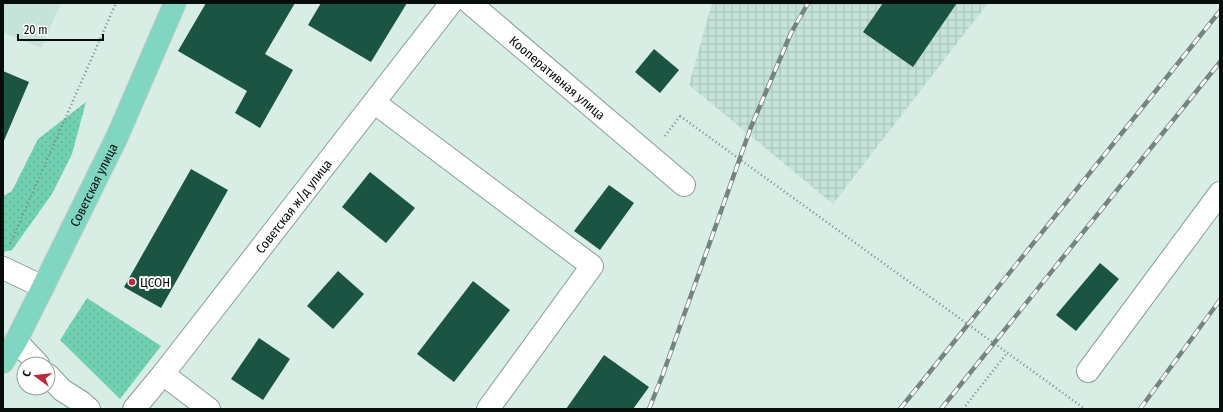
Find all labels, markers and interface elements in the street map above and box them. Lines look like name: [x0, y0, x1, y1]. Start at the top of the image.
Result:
scale bar: [18, 16, 103, 42]
text: 20 m: [24, 23, 48, 37]
street label: Кооперативная улица: [507, 33, 609, 122]
street label: Советская улица: [67, 141, 120, 229]
street label: Советская ж/д улица: [252, 156, 334, 256]
place label: ЦСОН: [140, 275, 170, 290]
marker: ЦСОН: [127, 277, 137, 287]
north arrow: [16, 356, 56, 396]
text: С: [20, 369, 34, 378]

